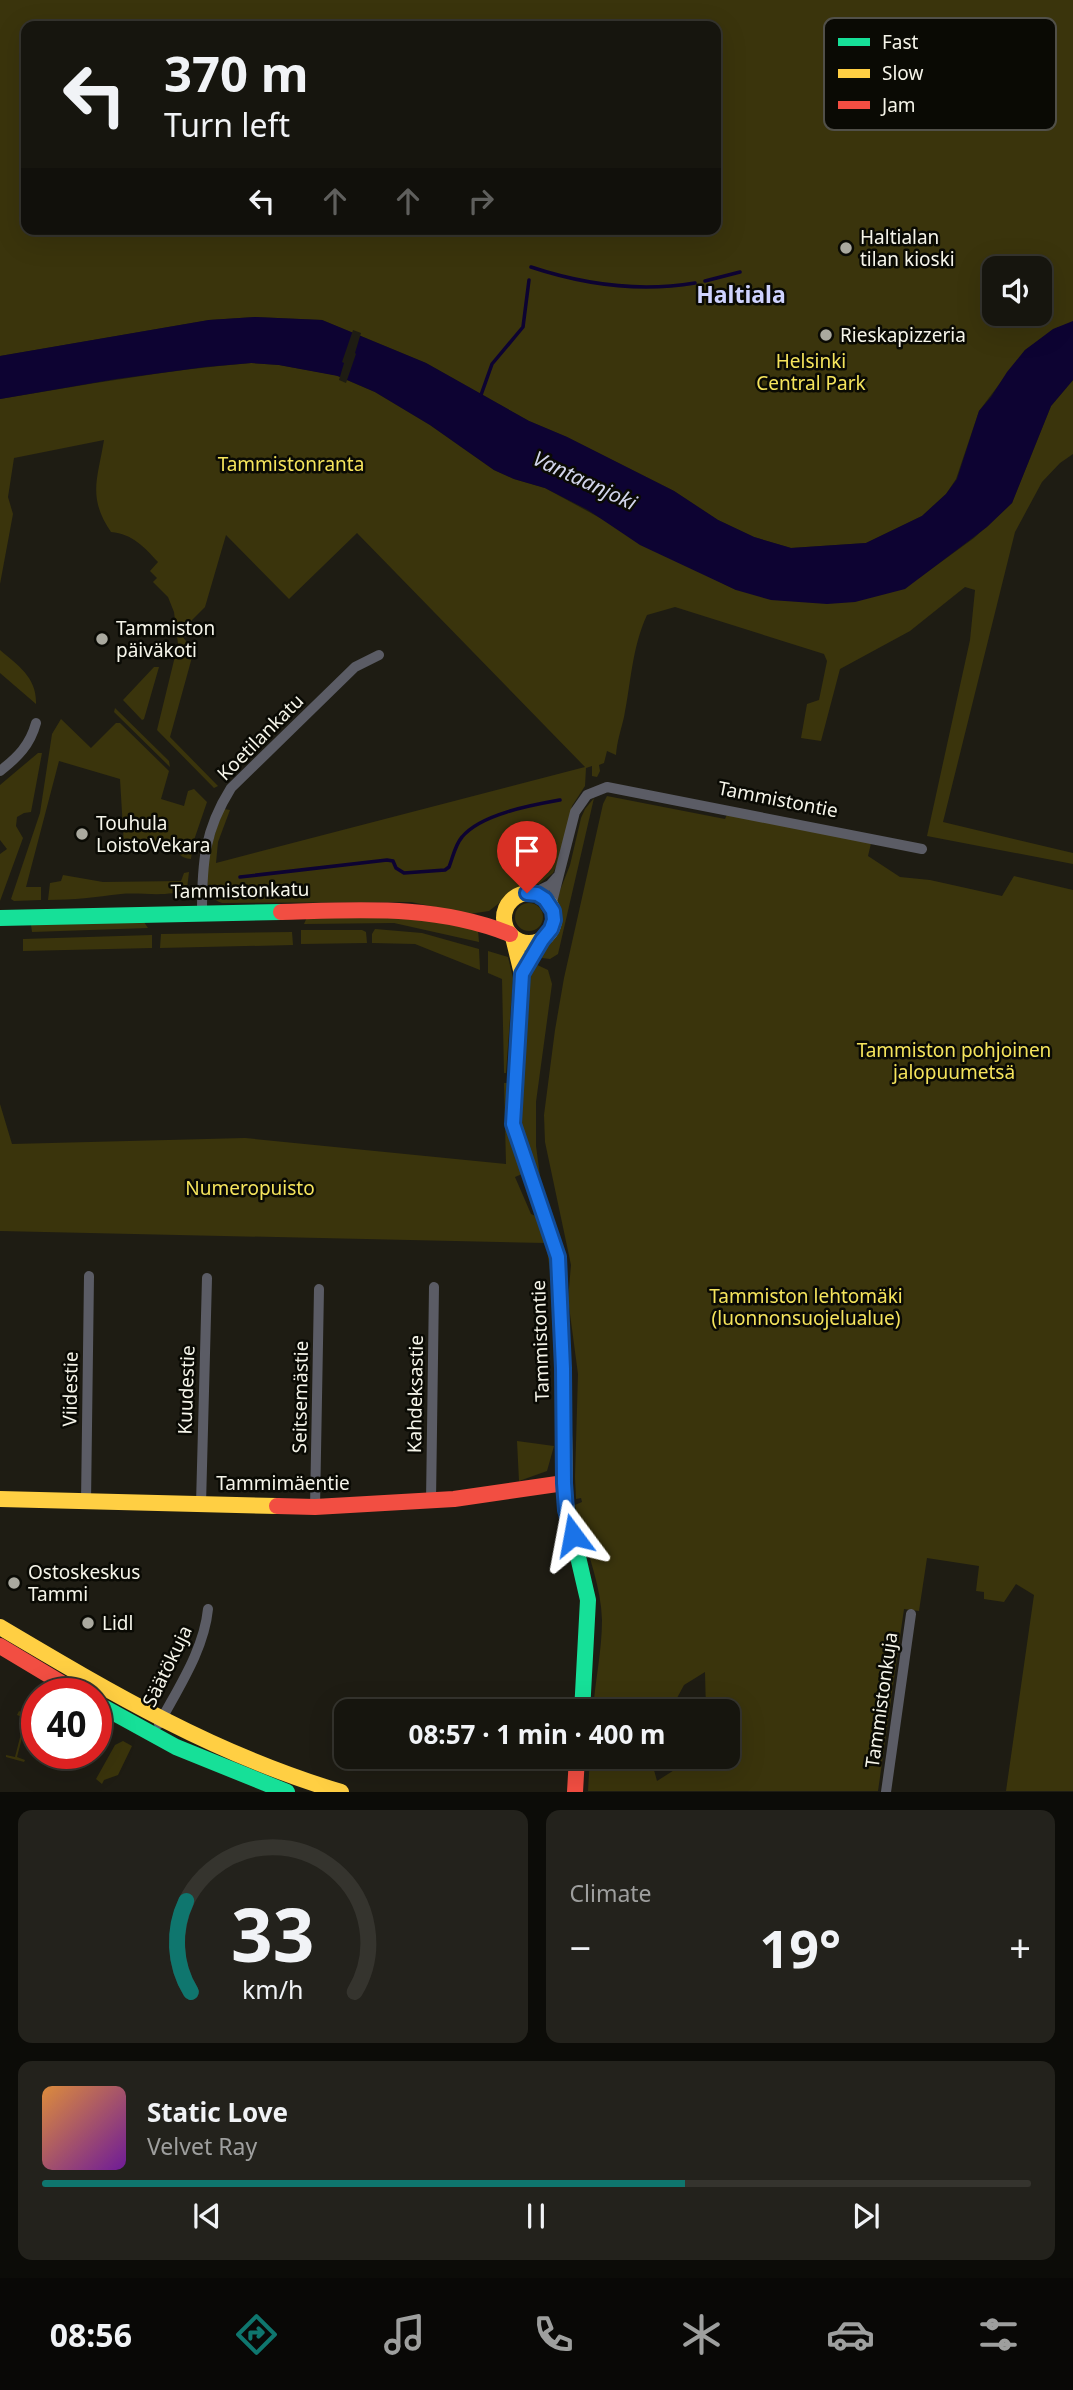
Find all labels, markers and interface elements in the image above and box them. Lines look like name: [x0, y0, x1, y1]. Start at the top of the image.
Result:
legend: [824, 18, 1056, 130]
text: Fast: [882, 29, 919, 55]
text: 370 m: [164, 40, 309, 106]
icon: left: [49, 49, 140, 140]
text: Slow: [882, 60, 923, 86]
text: Jam: [880, 92, 916, 118]
text: Turn left: [164, 103, 290, 146]
icon: left: [243, 182, 281, 220]
icon: ahead: [316, 182, 354, 220]
icon: ahead: [389, 182, 427, 220]
icon: right: [462, 182, 500, 220]
place label: Haltialan tilan kioski: [860, 224, 955, 272]
marker: Haltialan tilan kioski: [838, 240, 854, 256]
map controls: [982, 256, 1052, 326]
button: sound: [982, 256, 1052, 326]
district label: Haltiala: [696, 278, 786, 310]
place label: Rieskapizzeria: [840, 322, 966, 348]
marker: Rieskapizzeria: [818, 327, 834, 343]
park label: Helsinki Central Park: [756, 348, 866, 396]
water label: Vantaanjoki: [529, 444, 642, 516]
park label: Tammistonranta: [218, 451, 364, 477]
place label: Tammiston päiväkoti: [116, 615, 215, 663]
marker: Tammiston päiväkoti: [94, 631, 110, 647]
street label: Koetilankatu: [211, 688, 309, 786]
street label: Tammistontie: [716, 775, 840, 823]
place label: Touhula LoistoVekara: [96, 810, 210, 858]
pin: [497, 821, 557, 893]
marker: Touhula LoistoVekara: [74, 826, 90, 842]
icon: arrive: [508, 832, 546, 870]
street label: Tammistonkatu: [170, 876, 310, 904]
park label: Tammiston pohjoinen jalopuumetsä: [857, 1037, 1051, 1085]
park label: Numeropuisto: [185, 1175, 315, 1201]
street label: Tammistontie: [525, 1280, 555, 1402]
park label: Tammiston lehtomäki (luonnonsuojelualue): [709, 1283, 903, 1331]
street label: Kahdeksastie: [401, 1335, 429, 1453]
street label: Seitsemästie: [286, 1340, 314, 1454]
street label: Kuudestie: [171, 1345, 201, 1435]
street label: Viidestie: [56, 1351, 84, 1427]
street label: Tammimäentie: [216, 1470, 350, 1496]
position arrow: [536, 1498, 610, 1572]
place label: Ostoskeskus Tammi: [28, 1559, 140, 1607]
marker: Ostoskeskus Tammi: [6, 1575, 22, 1591]
place label: Lidl: [102, 1610, 133, 1636]
marker: Lidl: [80, 1615, 96, 1631]
street label: Säätökuja: [136, 1621, 198, 1711]
street label: Tammistonkuja: [859, 1630, 903, 1770]
speed limit sign: 40: [21, 1678, 112, 1769]
text: 08:57 · 1 min · 400 m: [409, 1716, 665, 1752]
text: Climate: [570, 1877, 652, 1909]
text: 33: [231, 1885, 314, 1984]
text: 19°: [759, 1912, 841, 1983]
text: −: [570, 1921, 591, 1973]
text: +: [1009, 1921, 1031, 1973]
text: km/h: [242, 1972, 304, 2006]
text: Static Love: [147, 2094, 288, 2130]
text: Velvet Ray: [147, 2130, 257, 2162]
icon: previous: [188, 2197, 226, 2235]
icon: pause: [517, 2197, 555, 2235]
icon: next: [847, 2197, 885, 2235]
icon: directions: [232, 2310, 281, 2359]
icon: music: [380, 2310, 429, 2359]
icon: phone: [529, 2310, 578, 2359]
icon: climate: [677, 2310, 726, 2359]
icon: car: [826, 2310, 875, 2359]
icon: filters: [974, 2310, 1023, 2359]
text: 08:56: [50, 2313, 132, 2356]

